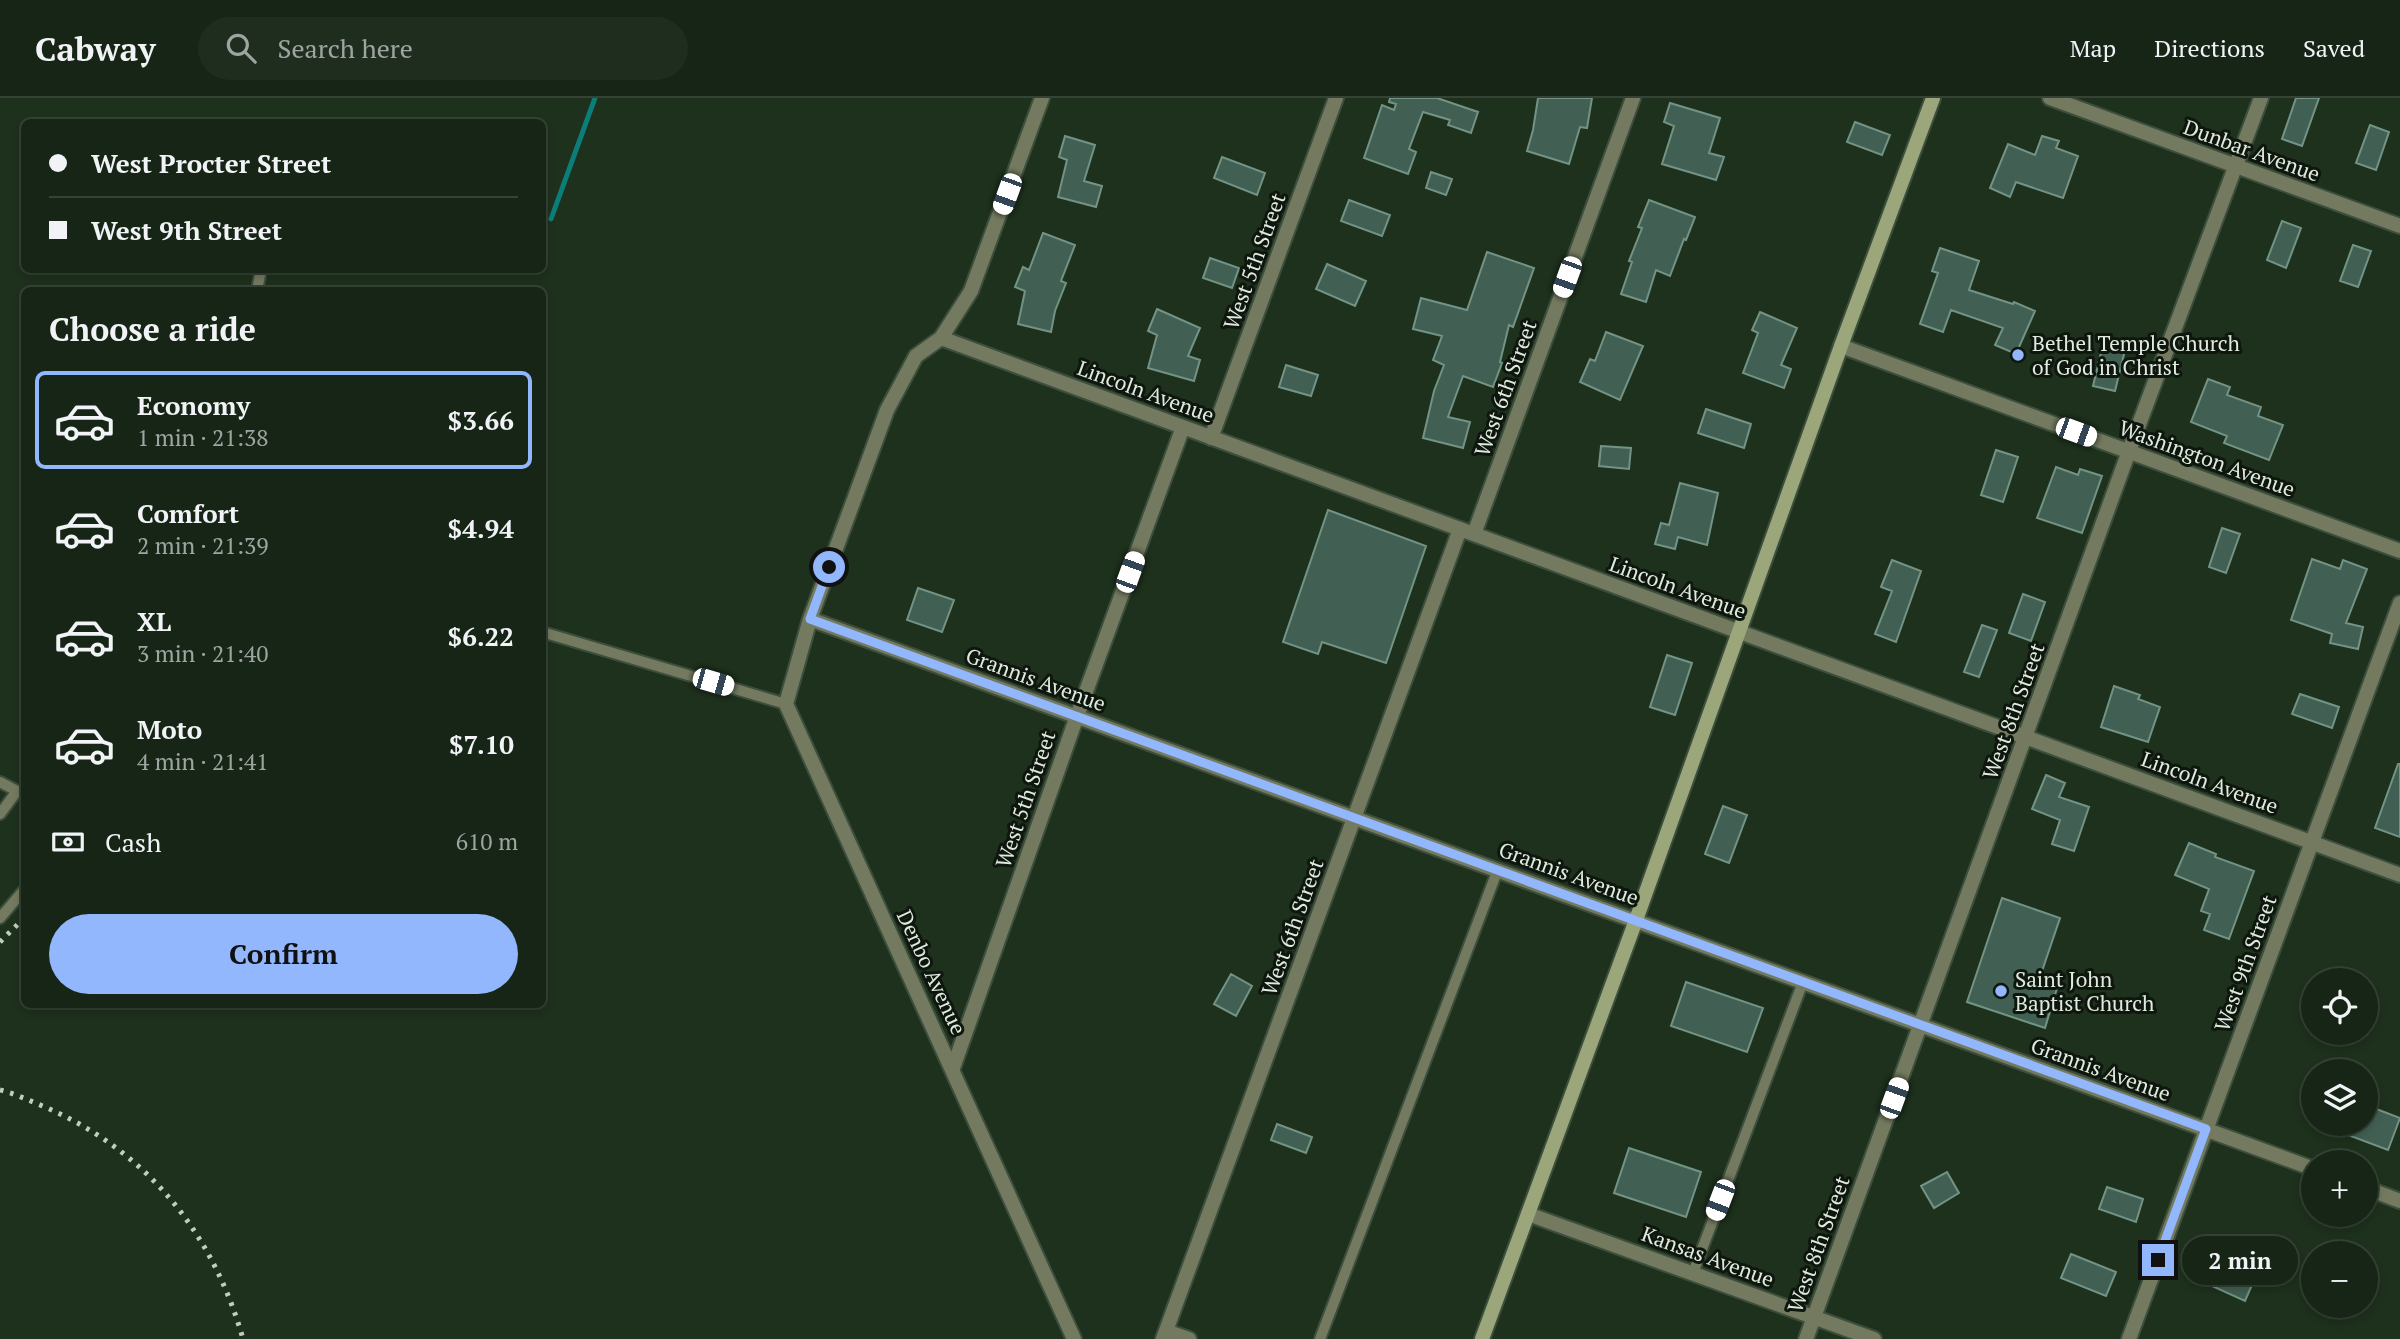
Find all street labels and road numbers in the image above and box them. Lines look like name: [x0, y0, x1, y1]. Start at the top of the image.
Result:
street label: Dunbar Avenue: [2180, 112, 2324, 188]
street label: West 5th Street: [1216, 189, 1292, 333]
street label: West 6th Street: [1467, 316, 1543, 460]
street label: Lincoln Avenue: [1074, 353, 1218, 429]
street label: Washington Avenue: [2115, 413, 2299, 503]
street label: Lincoln Avenue: [1606, 549, 1750, 625]
street label: West 8th Street: [1975, 639, 2051, 783]
street label: Grannis Avenue: [962, 641, 1110, 717]
street label: West 5th Street: [988, 727, 1062, 871]
street label: Lincoln Avenue: [2138, 744, 2282, 820]
street label: Grannis Avenue: [1495, 835, 1643, 911]
street label: West 6th Street: [1254, 855, 1330, 999]
street label: West 9th Street: [2207, 891, 2283, 1035]
street label: Denbo Avenue: [891, 905, 973, 1039]
street label: Grannis Avenue: [2027, 1031, 2175, 1107]
street label: West 8th Street: [1780, 1172, 1856, 1316]
street label: Kansas Avenue: [1638, 1219, 1778, 1293]

